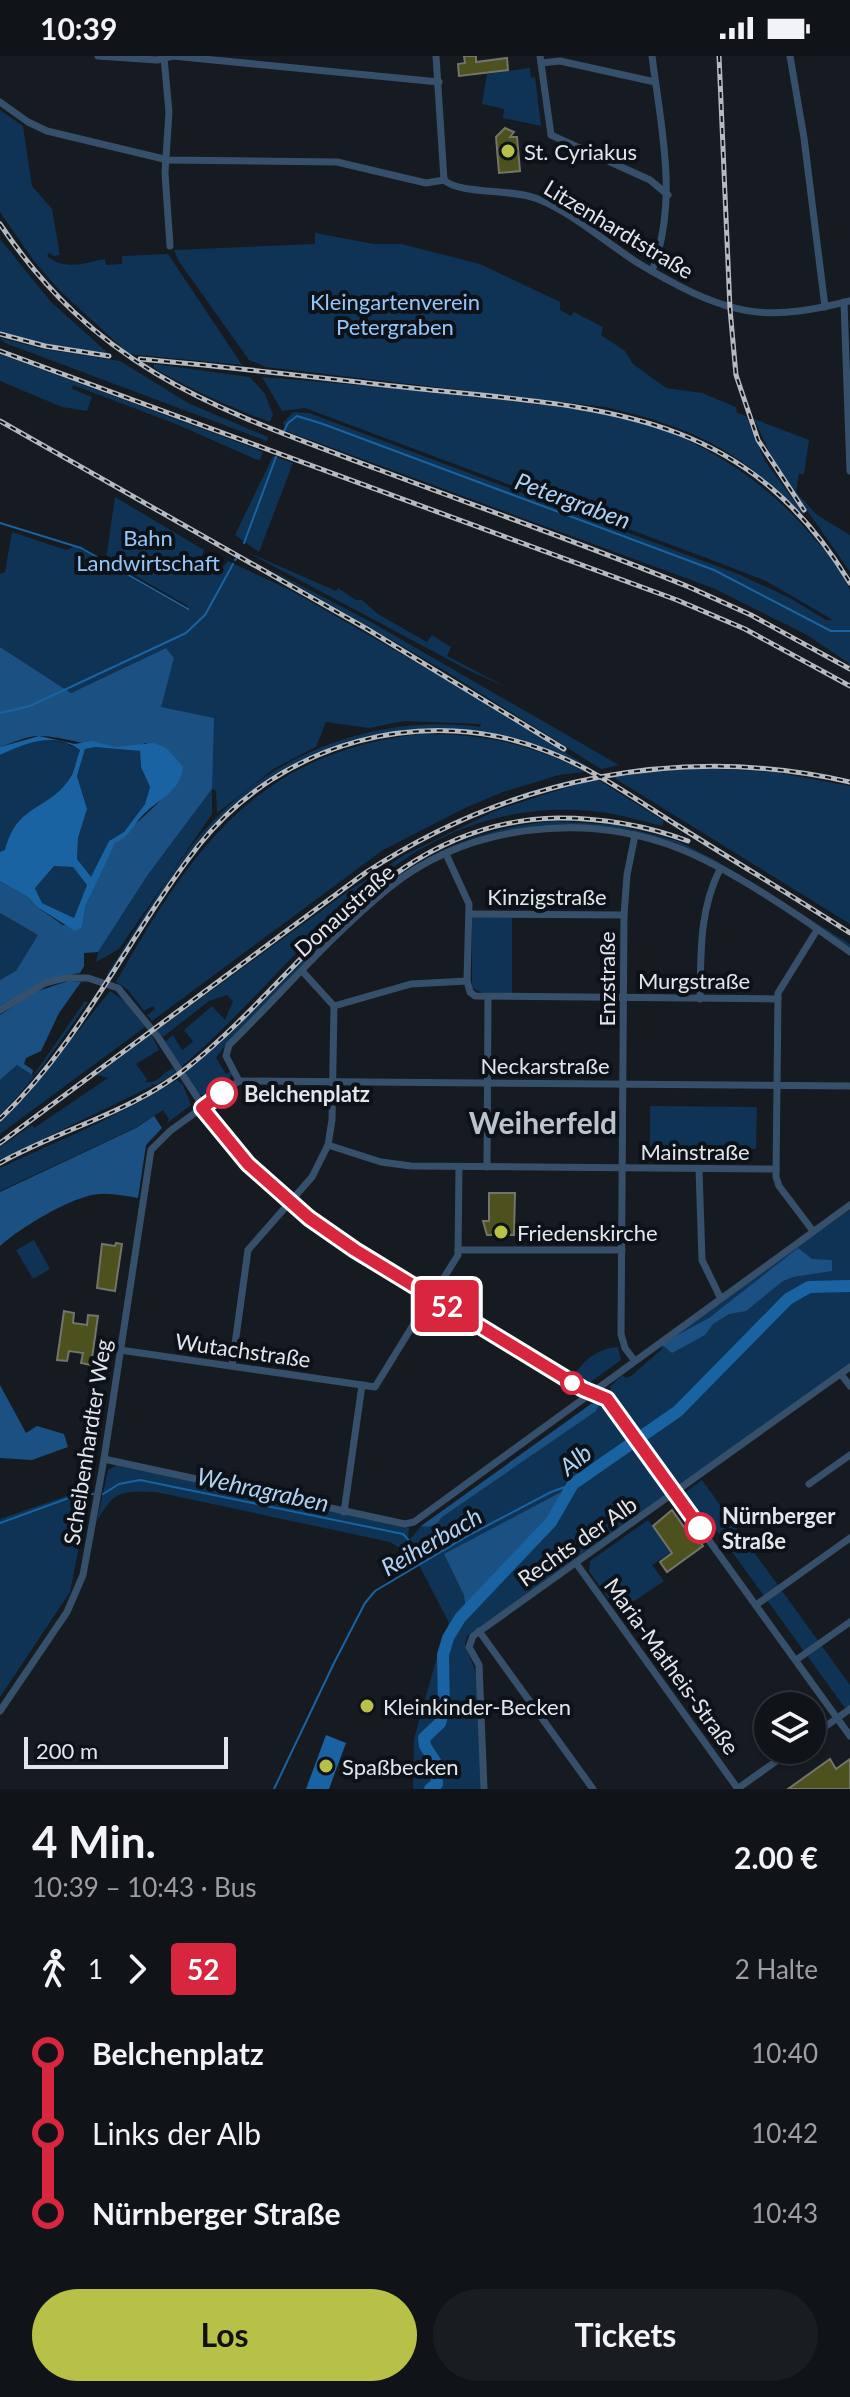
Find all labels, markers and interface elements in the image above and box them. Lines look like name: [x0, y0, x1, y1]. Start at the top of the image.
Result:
text: 10:39: [40, 10, 117, 46]
place label: St. Cyriakus: [524, 138, 637, 165]
marker: St. Cyriakus: [499, 142, 517, 160]
street label: Litzenhardtstraße: [539, 174, 699, 284]
park label: Kleingartenverein Petergraben: [310, 288, 480, 340]
water label: Petergraben: [511, 466, 635, 534]
park label: Bahn Landwirtschaft: [76, 524, 220, 576]
street label: Donaustraße: [288, 858, 400, 962]
street label: Kinzigstraße: [487, 883, 607, 910]
street label: Enzstraße: [593, 931, 620, 1027]
street label: Murgstraße: [638, 967, 750, 994]
street label: Neckarstraße: [480, 1052, 610, 1079]
marker: Belchenplatz: [207, 1078, 237, 1108]
place label: Belchenplatz: [244, 1080, 370, 1107]
district label: Weiherfeld: [469, 1104, 617, 1140]
street label: Mainstraße: [640, 1138, 750, 1165]
place label: Friedenskirche: [517, 1219, 658, 1246]
marker: Friedenskirche: [492, 1223, 510, 1241]
line badge: 52: [411, 1280, 483, 1332]
text: 52: [431, 1289, 463, 1323]
street label: Wutachstraße: [174, 1327, 312, 1373]
street label: Scheibenhardter Weg: [57, 1337, 117, 1547]
unlabelled marker: [561, 1372, 583, 1394]
water label: Alb: [552, 1437, 597, 1481]
water label: Wehragraben: [194, 1461, 332, 1517]
street label: Rechts der Alb: [512, 1490, 642, 1592]
water label: Reiherbach: [376, 1501, 486, 1581]
place label: Nürnberger Straße: [722, 1502, 836, 1554]
marker: Nürnberger Straße: [685, 1513, 715, 1543]
street label: Maria-Matheis-Straße: [599, 1572, 745, 1760]
map controls: [754, 1692, 826, 1764]
button: layers: [754, 1692, 826, 1764]
place label: Kleinkinder-Becken: [383, 1693, 571, 1720]
marker: Kleinkinder-Becken: [358, 1697, 376, 1715]
scale bar: [24, 1733, 228, 1769]
text: 200 m: [36, 1737, 98, 1764]
place label: Spaßbecken: [342, 1753, 459, 1780]
marker: Spaßbecken: [317, 1757, 335, 1775]
text: 4 Min.: [32, 1815, 156, 1867]
text: 2.00 €: [734, 1839, 818, 1875]
text: 10:39 – 10:43 · Bus: [32, 1871, 256, 1903]
icon: walk: [32, 1947, 76, 1991]
icon: forward: [115, 1947, 159, 1991]
text: 52: [187, 1952, 220, 1986]
text: 1: [88, 1953, 103, 1985]
text: 2 Halte: [735, 1953, 818, 1985]
text: Belchenplatz: [92, 2035, 264, 2071]
text: 10:40: [751, 2037, 818, 2069]
text: Links der Alb: [92, 2115, 261, 2151]
text: 10:42: [751, 2117, 818, 2149]
text: Nürnberger Straße: [92, 2195, 341, 2231]
text: 10:43: [751, 2197, 818, 2229]
button: Los: [32, 2289, 417, 2381]
button: Tickets: [433, 2289, 818, 2381]

